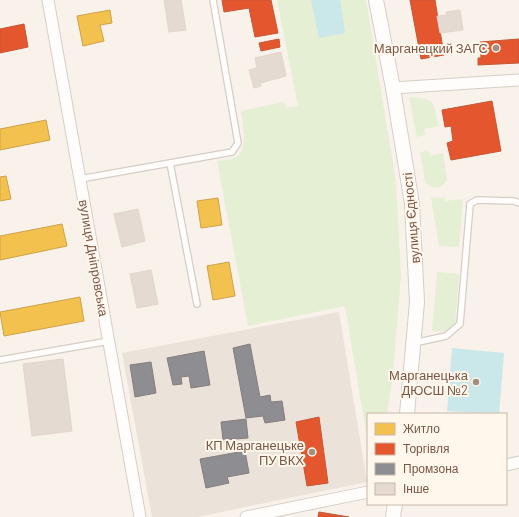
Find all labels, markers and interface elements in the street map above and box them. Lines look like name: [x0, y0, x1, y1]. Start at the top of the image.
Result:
place label: Марганецкий ЗАГС: [374, 40, 488, 56]
marker: Марганецкий ЗАГС: [491, 43, 501, 53]
street label: вулиця Єдності: [399, 172, 423, 264]
street label: вулиця Дніпровська: [76, 198, 112, 318]
place label: Марганецька ДЮСШ №2: [389, 367, 469, 398]
marker: Марганецька ДЮСШ №2: [471, 377, 481, 387]
legend: [367, 413, 507, 505]
text: Житло: [403, 421, 440, 435]
place label: КП Марганецьке ПУ ВКХ: [206, 437, 304, 468]
text: Торгівля: [403, 441, 449, 456]
marker: КП Марганецьке ПУ ВКХ: [307, 447, 317, 457]
text: Промзона: [403, 461, 459, 476]
text: Інше: [403, 481, 430, 495]

